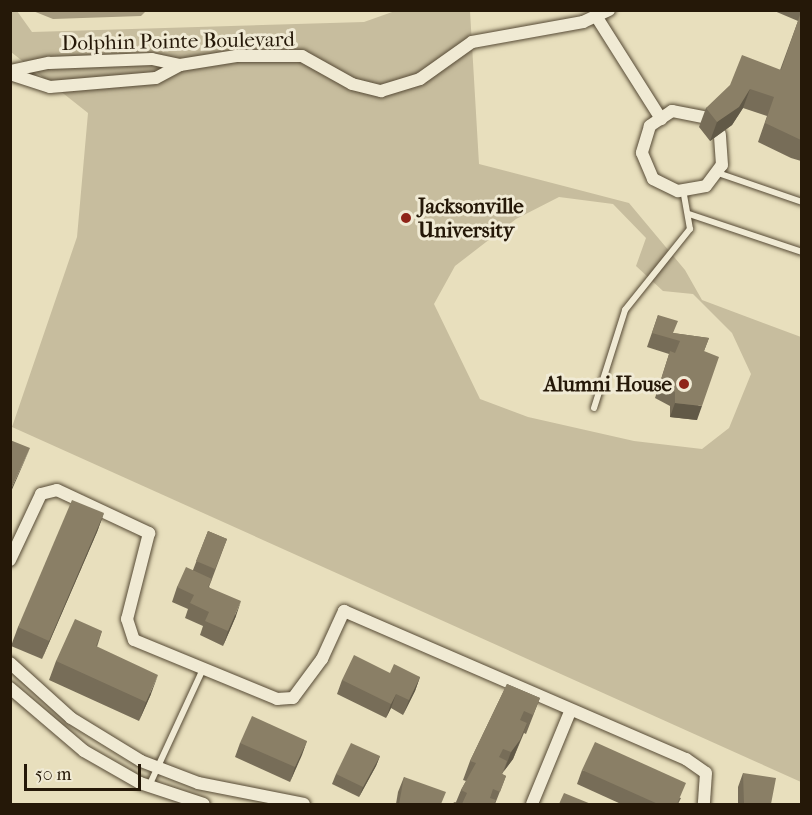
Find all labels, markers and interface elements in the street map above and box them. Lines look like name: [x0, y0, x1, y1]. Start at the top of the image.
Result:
street label: Dolphin Pointe Boulevard: [61, 26, 295, 56]
place label: Jacksonville University: [418, 193, 524, 243]
marker: Jacksonville University: [399, 211, 413, 225]
place label: Alumni House: [544, 371, 672, 397]
marker: Alumni House: [677, 377, 691, 391]
scale bar: [27, 752, 144, 790]
text: 50 m: [35, 764, 71, 785]

